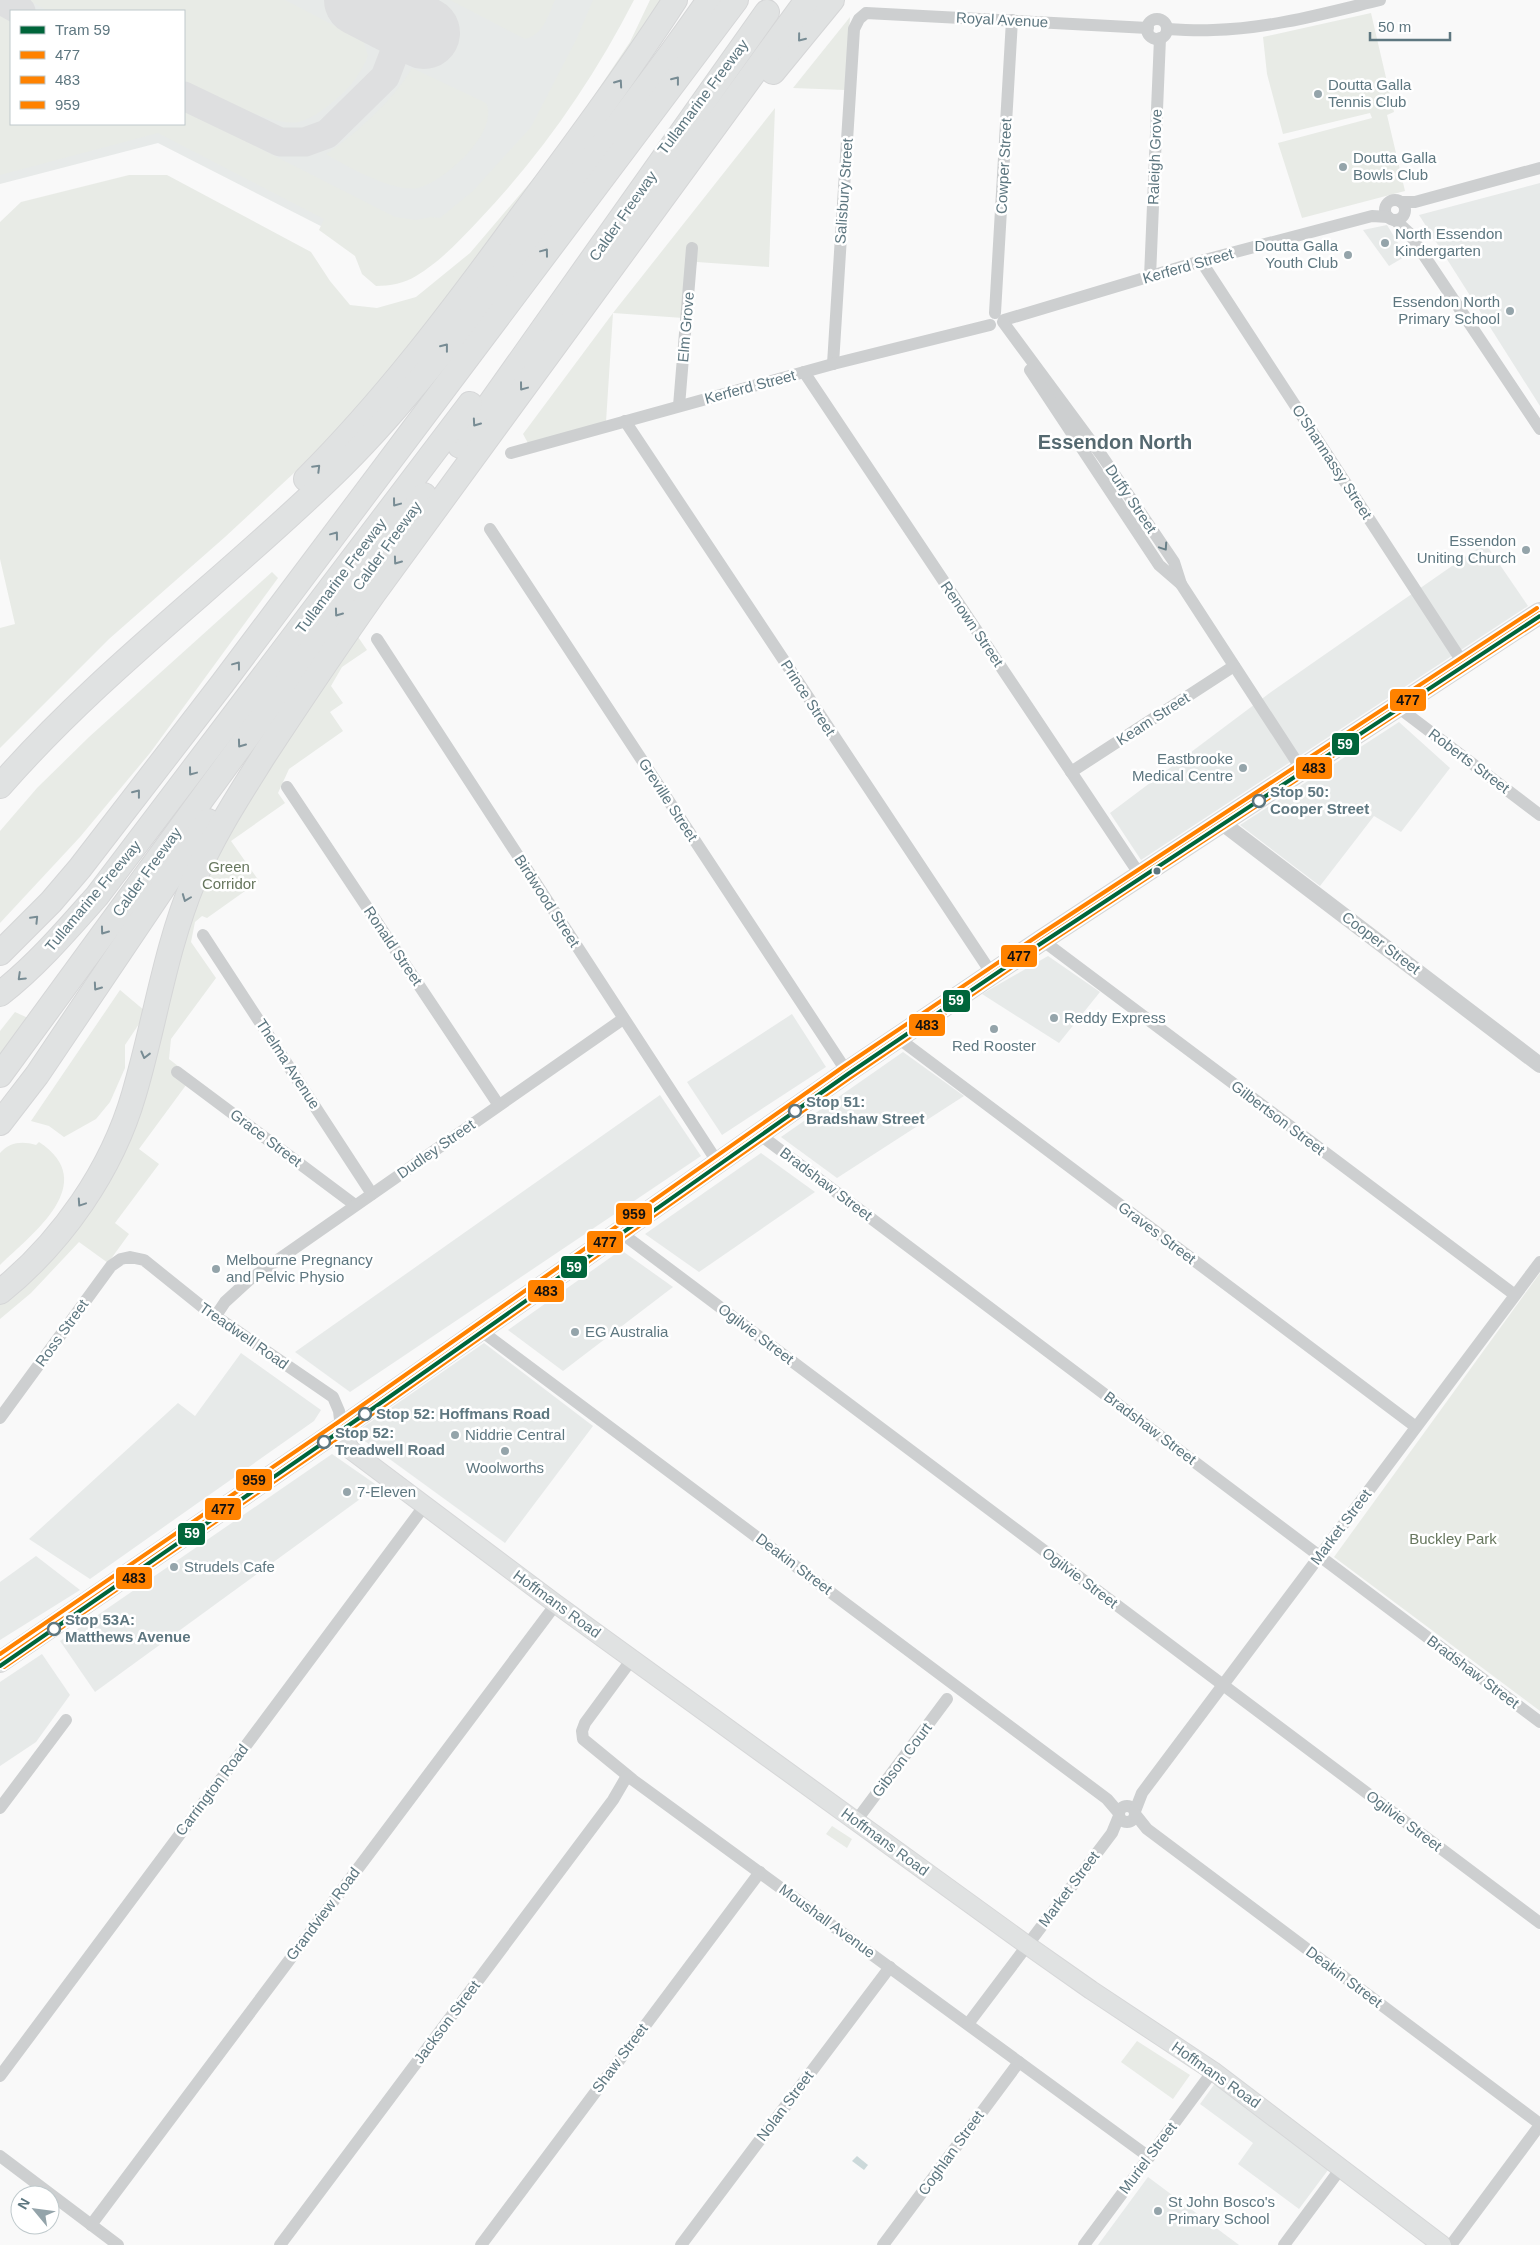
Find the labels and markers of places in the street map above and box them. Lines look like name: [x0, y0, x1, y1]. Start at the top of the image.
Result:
place label: Doutta Galla Tennis Club: [1328, 76, 1412, 110]
marker: Doutta Galla Tennis Club: [1312, 88, 1324, 100]
place label: Doutta Galla Bowls Club: [1353, 149, 1437, 183]
marker: Doutta Galla Bowls Club: [1337, 161, 1349, 173]
place label: North Essendon Kindergarten: [1395, 225, 1503, 259]
place label: Doutta Galla Youth Club: [1255, 237, 1339, 271]
marker: North Essendon Kindergarten: [1379, 237, 1391, 249]
marker: Doutta Galla Youth Club: [1342, 249, 1354, 261]
place label: Essendon North Primary School: [1392, 293, 1500, 327]
marker: Essendon North Primary School: [1504, 305, 1516, 317]
place label: Essendon Uniting Church: [1417, 532, 1516, 566]
marker: Essendon Uniting Church: [1520, 544, 1532, 556]
place label: Eastbrooke Medical Centre: [1132, 750, 1233, 784]
marker: Eastbrooke Medical Centre: [1237, 762, 1249, 774]
place label: Stop 50: Cooper Street: [1270, 783, 1369, 817]
marker: Stop 50: Cooper Street: [1252, 794, 1266, 808]
unlabelled marker: [1152, 866, 1162, 876]
place label: Reddy Express: [1064, 1009, 1166, 1026]
marker: Reddy Express: [1048, 1012, 1060, 1024]
marker: Red Rooster: [988, 1023, 1000, 1035]
place label: Red Rooster: [952, 1037, 1036, 1054]
place label: Stop 51: Bradshaw Street: [806, 1093, 924, 1127]
marker: Stop 51: Bradshaw Street: [788, 1104, 802, 1118]
place label: Melbourne Pregnancy and Pelvic Physio: [226, 1251, 373, 1285]
marker: Melbourne Pregnancy and Pelvic Physio: [210, 1263, 222, 1275]
place label: EG Australia: [585, 1323, 669, 1340]
marker: EG Australia: [569, 1326, 581, 1338]
place label: Stop 52: Hoffmans Road: [376, 1405, 550, 1422]
marker: Stop 52: Hoffmans Road: [358, 1407, 372, 1421]
place label: Stop 52: Treadwell Road: [335, 1424, 445, 1458]
place label: Niddrie Central: [465, 1426, 565, 1443]
marker: Niddrie Central: [449, 1429, 461, 1441]
marker: Stop 52: Treadwell Road: [317, 1435, 331, 1449]
marker: Woolworths: [499, 1445, 511, 1457]
place label: Woolworths: [466, 1459, 544, 1476]
place label: 7-Eleven: [357, 1483, 416, 1500]
marker: 7-Eleven: [341, 1486, 353, 1498]
place label: Strudels Cafe: [184, 1558, 275, 1575]
marker: Strudels Cafe: [168, 1561, 180, 1573]
place label: Stop 53A: Matthews Avenue: [65, 1611, 191, 1645]
marker: Stop 53A: Matthews Avenue: [47, 1622, 61, 1636]
place label: St John Bosco's Primary School: [1168, 2193, 1275, 2227]
marker: St John Bosco's Primary School: [1152, 2205, 1164, 2217]

